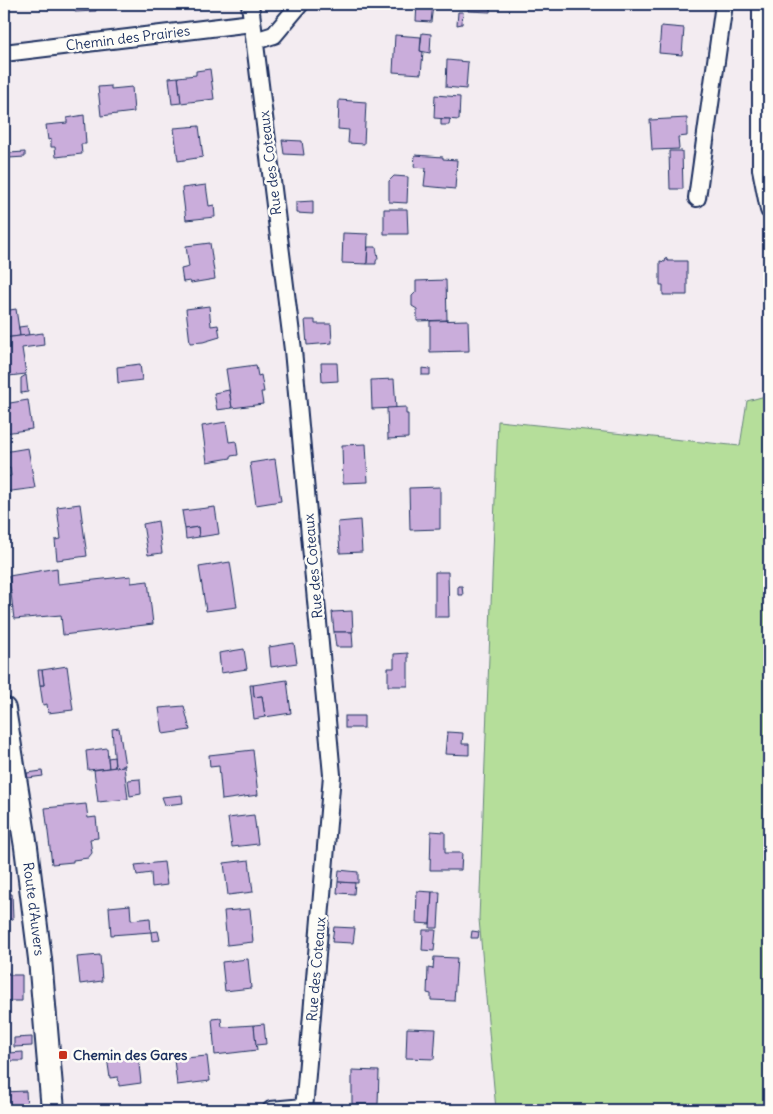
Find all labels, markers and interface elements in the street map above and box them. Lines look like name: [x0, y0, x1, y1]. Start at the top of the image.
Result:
street label: Chemin des Prairies: [65, 21, 191, 55]
street label: Rue des Coteaux: [255, 110, 285, 216]
street label: Rue des Coteaux: [299, 513, 327, 619]
street label: Route d'Auvers: [19, 861, 49, 957]
street label: Rue des Coteaux: [302, 916, 330, 1022]
place label: Chemin des Gares: [73, 1046, 188, 1064]
marker: Chemin des Gares: [57, 1049, 69, 1061]

